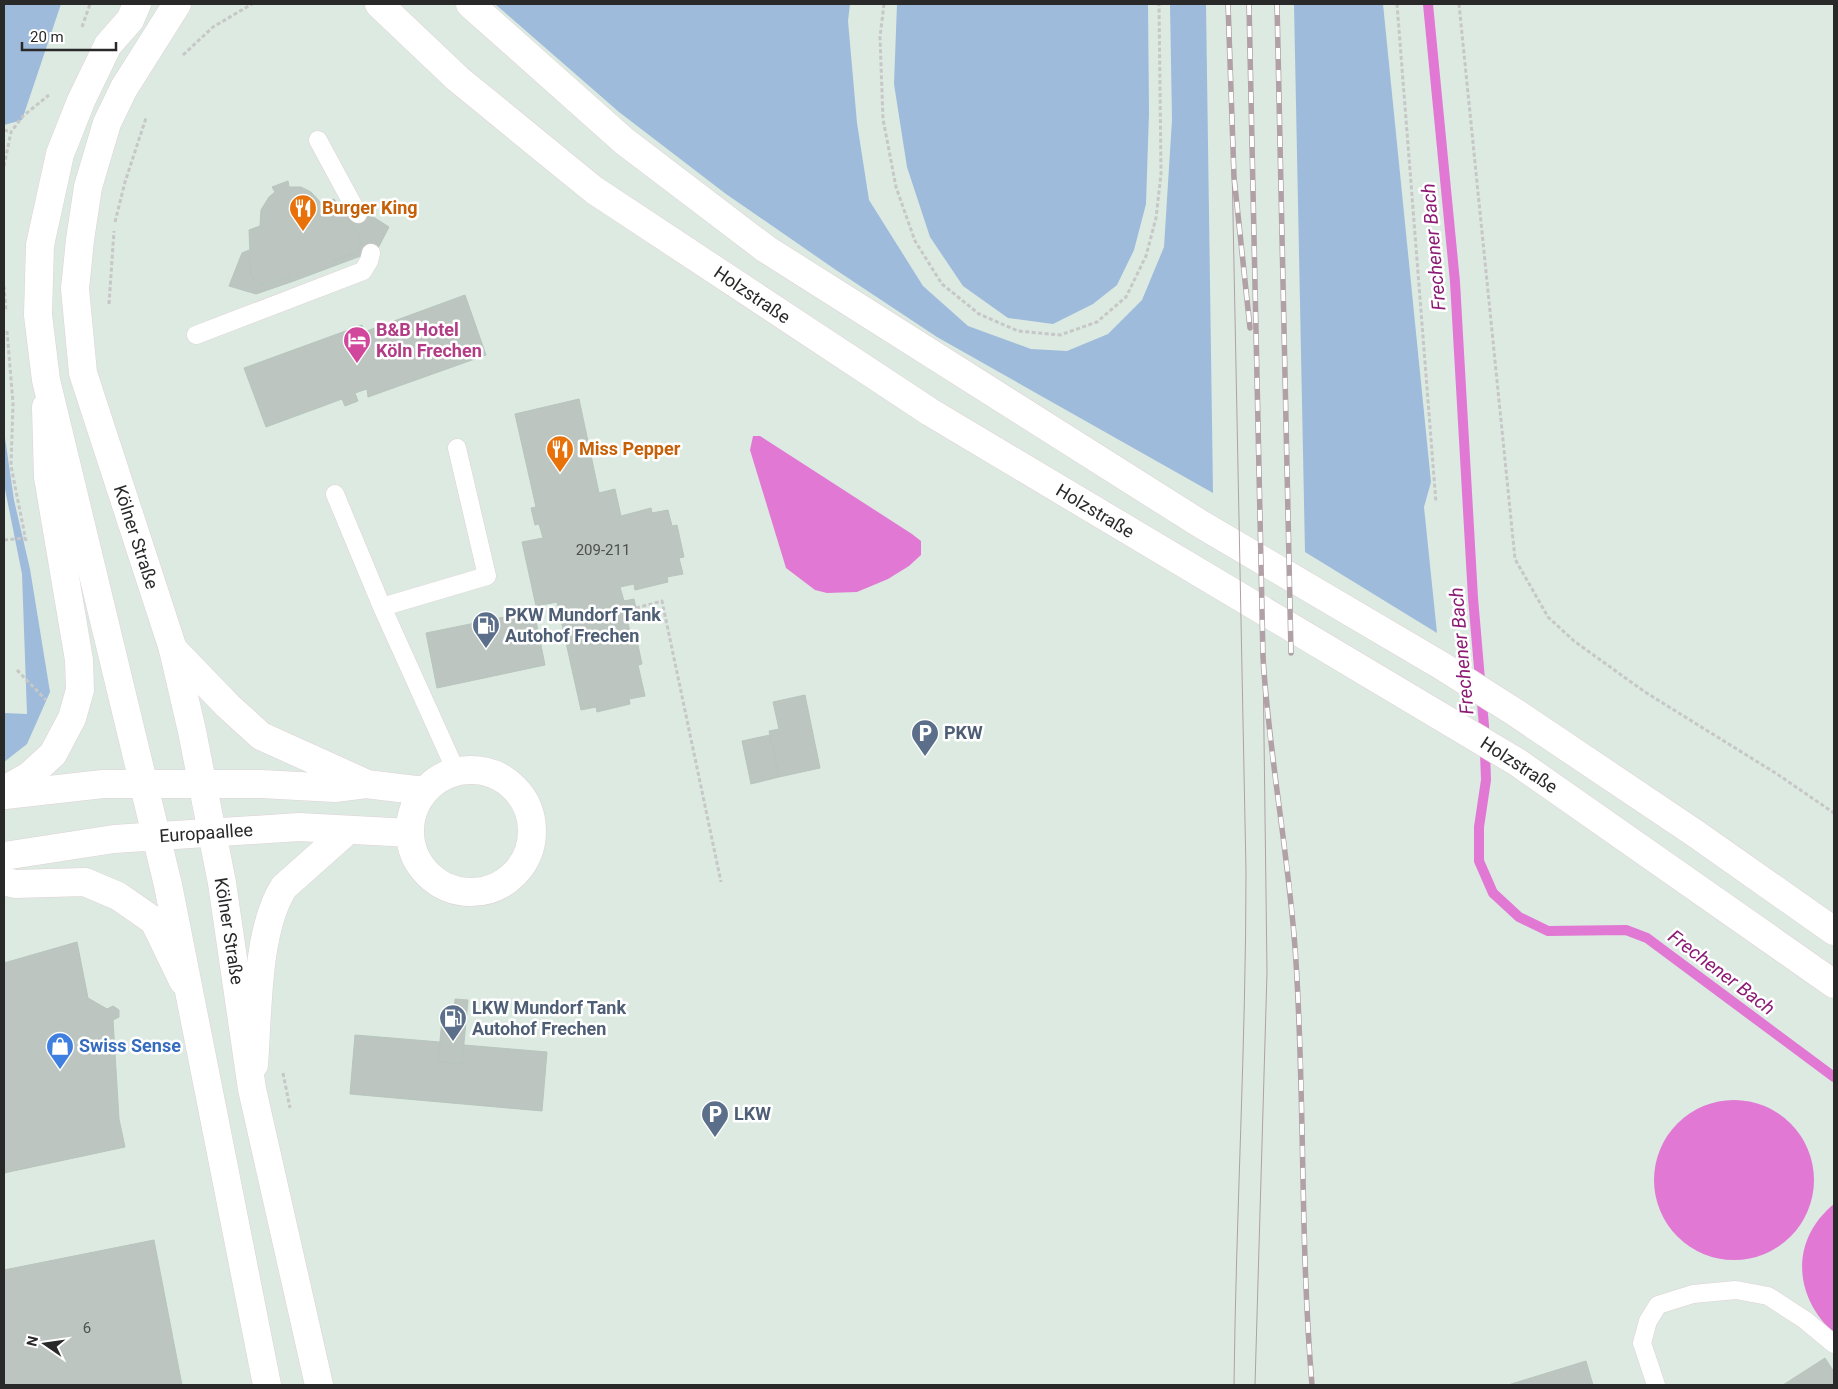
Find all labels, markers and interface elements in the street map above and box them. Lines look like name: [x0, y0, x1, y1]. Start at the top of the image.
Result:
scale bar: [22, 20, 116, 52]
text: 20 m: [30, 28, 64, 46]
water label: Frechener Bach: [1416, 182, 1451, 311]
restaurant icon: Burger King: [288, 193, 318, 232]
place label: Burger King: [322, 197, 418, 218]
street label: Holzstraße: [710, 261, 794, 328]
place label: B&B Hotel Köln Frechen: [376, 319, 482, 361]
hotel icon: B&B Hotel Köln Frechen: [342, 325, 372, 364]
restaurant icon: Miss Pepper: [545, 434, 575, 473]
place label: Miss Pepper: [579, 438, 681, 459]
street label: Holzstraße: [1052, 479, 1138, 542]
street label: Kölner Straße: [110, 482, 163, 592]
house number: 209-211: [576, 541, 630, 559]
water label: Frechener Bach: [1444, 586, 1479, 715]
place label: PKW Mundorf Tank Autohof Frechen: [505, 604, 661, 646]
fuel station icon: PKW Mundorf Tank Autohof Frechen: [471, 610, 501, 649]
parking icon: PKW: [910, 718, 940, 757]
place label: PKW: [944, 722, 983, 743]
street label: Holzstraße: [1477, 732, 1562, 797]
street label: Europaallee: [158, 819, 253, 846]
street label: Kölner Straße: [211, 876, 248, 986]
water label: Frechener Bach: [1664, 925, 1780, 1020]
place label: LKW Mundorf Tank Autohof Frechen: [472, 997, 626, 1039]
fuel station icon: LKW Mundorf Tank Autohof Frechen: [438, 1003, 468, 1042]
shop icon: Swiss Sense: [45, 1031, 75, 1070]
place label: Swiss Sense: [79, 1035, 181, 1056]
parking icon: LKW: [700, 1099, 730, 1138]
place label: LKW: [734, 1103, 771, 1124]
north arrow: [20, 1319, 70, 1369]
house number: 6: [83, 1319, 91, 1337]
text: N: [23, 1334, 41, 1348]

